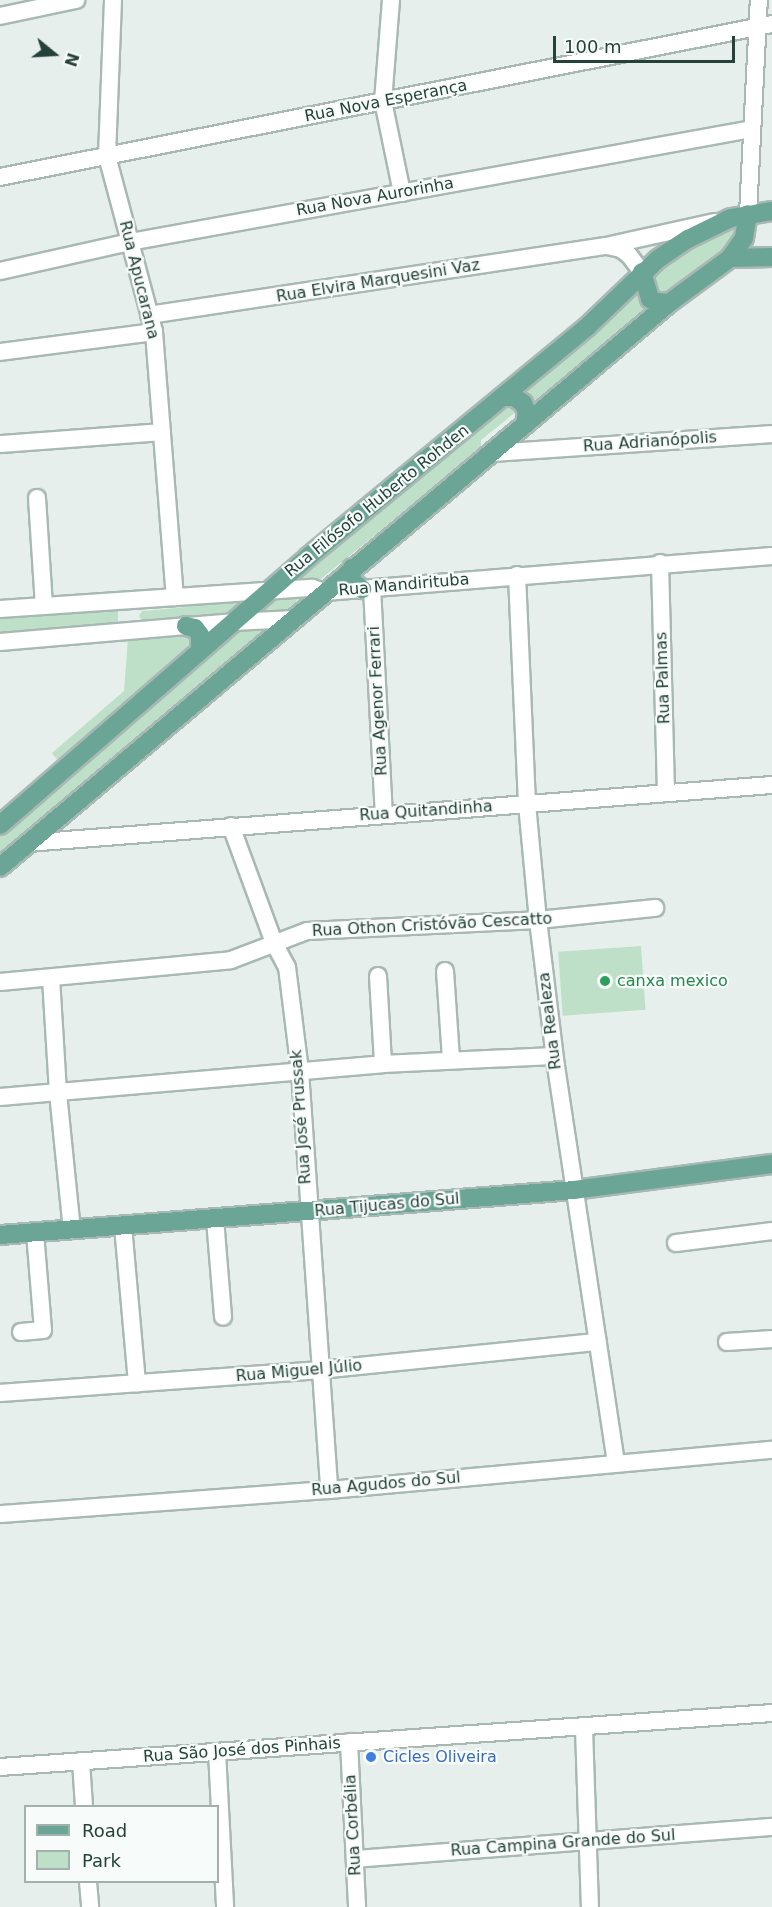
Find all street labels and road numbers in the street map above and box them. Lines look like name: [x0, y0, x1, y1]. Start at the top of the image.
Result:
street label: Rua Nova Esperança: [303, 76, 469, 126]
street label: Rua Nova Aurorinha: [295, 174, 455, 220]
street label: Rua Apucarana: [115, 219, 163, 341]
street label: Rua Elvira Marquesini Vaz: [275, 255, 481, 307]
street label: Rua Filósofo Huberto Rohden: [281, 421, 473, 581]
street label: Rua Adrianópolis: [582, 428, 718, 456]
street label: Rua Mandirituba: [338, 570, 470, 600]
street label: Rua Agenor Ferrari: [364, 626, 392, 776]
street label: Rua Palmas: [652, 632, 674, 724]
street label: Rua Quitandinha: [359, 797, 493, 825]
street label: Rua Othon Cristóvão Cescatto: [311, 909, 553, 941]
street label: Rua Realeza: [535, 971, 565, 1071]
street label: Rua José Prussak: [287, 1049, 315, 1185]
street label: Rua Tijucas do Sul: [314, 1189, 460, 1221]
street label: Rua Miguel Júlio: [235, 1356, 363, 1386]
street label: Rua Agudos do Sul: [311, 1468, 461, 1500]
street label: Rua São José dos Pinhais: [143, 1734, 341, 1766]
street label: Rua Corbélia: [341, 1774, 365, 1876]
street label: Rua Campina Grande do Sul: [450, 1826, 676, 1860]

